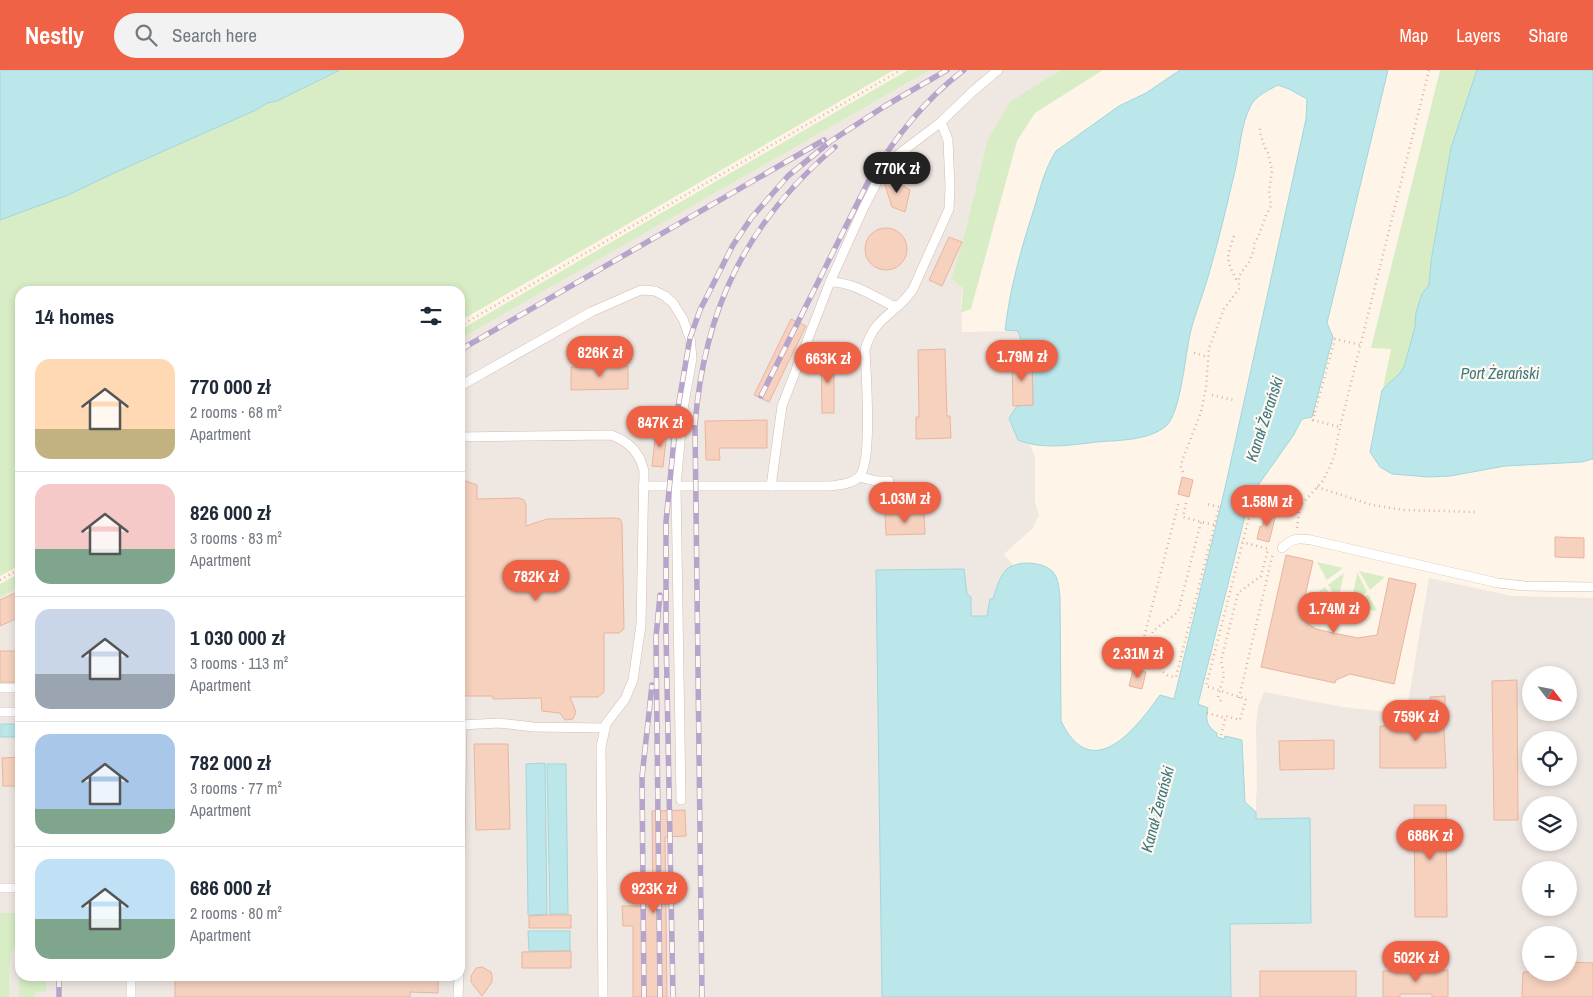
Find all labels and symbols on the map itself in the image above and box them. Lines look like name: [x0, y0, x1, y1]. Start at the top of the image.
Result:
pin: 770K zł: [851, 152, 943, 194]
pin: 826K zł: [554, 336, 646, 378]
pin: 1.79M zł: [970, 340, 1074, 382]
pin: 663K zł: [782, 342, 874, 384]
water label: Port Żerański: [1461, 362, 1540, 384]
water label: Kanał Żerański: [1240, 373, 1288, 464]
pin: 847K zł: [614, 406, 706, 448]
pin: 1.03M zł: [853, 482, 957, 524]
pin: 1.58M zł: [1215, 484, 1319, 527]
pin: 782K zł: [490, 560, 582, 602]
pin: 1.74M zł: [1282, 592, 1386, 634]
pin: 2.31M zł: [1086, 636, 1190, 679]
north arrow: [1522, 666, 1578, 721]
pin: 759K zł: [1370, 700, 1462, 742]
water label: Kanał Żerański: [1135, 763, 1179, 854]
pin: 686K zł: [1384, 818, 1476, 861]
pin: 923K zł: [608, 872, 700, 914]
pin: 502K zł: [1370, 940, 1462, 983]

